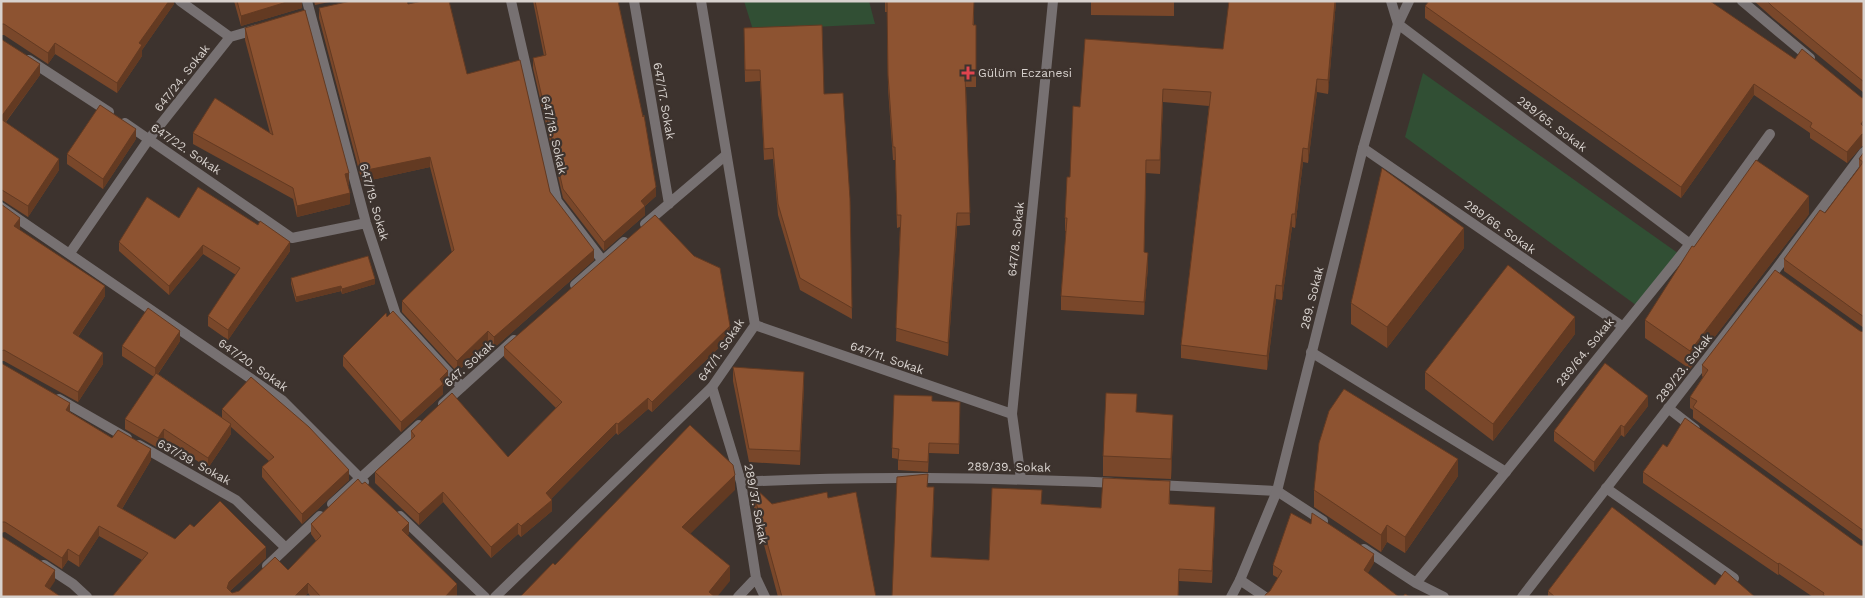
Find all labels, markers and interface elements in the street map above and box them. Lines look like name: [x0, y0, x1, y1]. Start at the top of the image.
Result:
street label: 647/24. Sokak: [151, 41, 213, 114]
street label: 647/17. Sokak: [650, 61, 678, 141]
place label: Gülüm Eczanesi: [978, 66, 1072, 80]
marker: Gülüm Eczanesi: [962, 67, 974, 79]
street label: 289/65. Sokak: [1514, 93, 1590, 155]
street label: 647/18. Sokak: [538, 95, 570, 176]
street label: 647/22. Sokak: [148, 120, 224, 178]
street label: 647/19. Sokak: [356, 162, 392, 242]
street label: 289/66. Sokak: [1462, 197, 1538, 257]
street label: 647/8. Sokak: [1005, 201, 1027, 277]
street label: 289. Sokak: [1297, 265, 1327, 331]
street label: 289/64. Sokak: [1553, 315, 1617, 389]
street label: 647/1. Sokak: [695, 316, 747, 384]
street label: 289/23. Sokak: [1653, 331, 1715, 405]
street label: 647/20. Sokak: [215, 336, 291, 394]
street label: 647. Sokak: [441, 338, 497, 390]
street label: 647/11. Sokak: [848, 339, 926, 377]
street label: 637/39. Sokak: [155, 436, 233, 488]
street label: 289/39. Sokak: [967, 459, 1051, 475]
street label: 289/37. Sokak: [741, 463, 771, 545]

